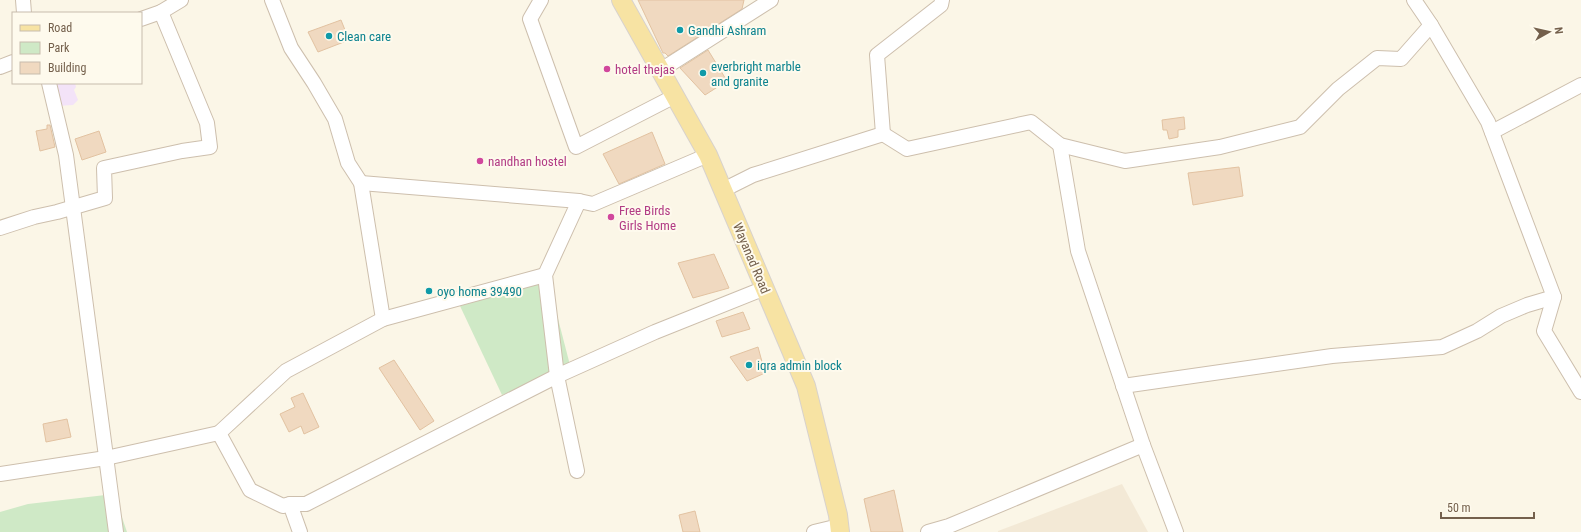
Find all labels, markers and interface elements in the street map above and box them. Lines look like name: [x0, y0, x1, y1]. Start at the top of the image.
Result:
legend: [12, 12, 142, 84]
north arrow: [1529, 12, 1569, 52]
text: Road: [48, 21, 72, 35]
place label: Gandhi Ashram: [688, 23, 766, 38]
marker: Gandhi Ashram: [675, 25, 685, 35]
text: N: [1552, 26, 1565, 35]
place label: Clean care: [337, 29, 391, 44]
marker: Clean care: [324, 31, 334, 41]
text: Park: [48, 41, 70, 55]
place label: everbright marble and granite: [711, 59, 801, 89]
text: Building: [48, 61, 86, 75]
place label: hotel thejas: [615, 62, 675, 77]
marker: hotel thejas: [602, 64, 612, 74]
marker: everbright marble and granite: [698, 68, 708, 78]
place label: nandhan hostel: [488, 154, 567, 169]
marker: nandhan hostel: [475, 156, 485, 166]
place label: Free Birds Girls Home: [619, 203, 676, 233]
marker: Free Birds Girls Home: [606, 212, 616, 222]
street label: Wayanad Road: [730, 221, 773, 296]
place label: oyo home 39490: [437, 284, 522, 299]
marker: oyo home 39490: [424, 286, 434, 296]
place label: iqra admin block: [757, 358, 842, 373]
marker: iqra admin block: [744, 360, 754, 370]
scale bar: [1441, 494, 1534, 520]
text: 50 m: [1447, 501, 1471, 515]

